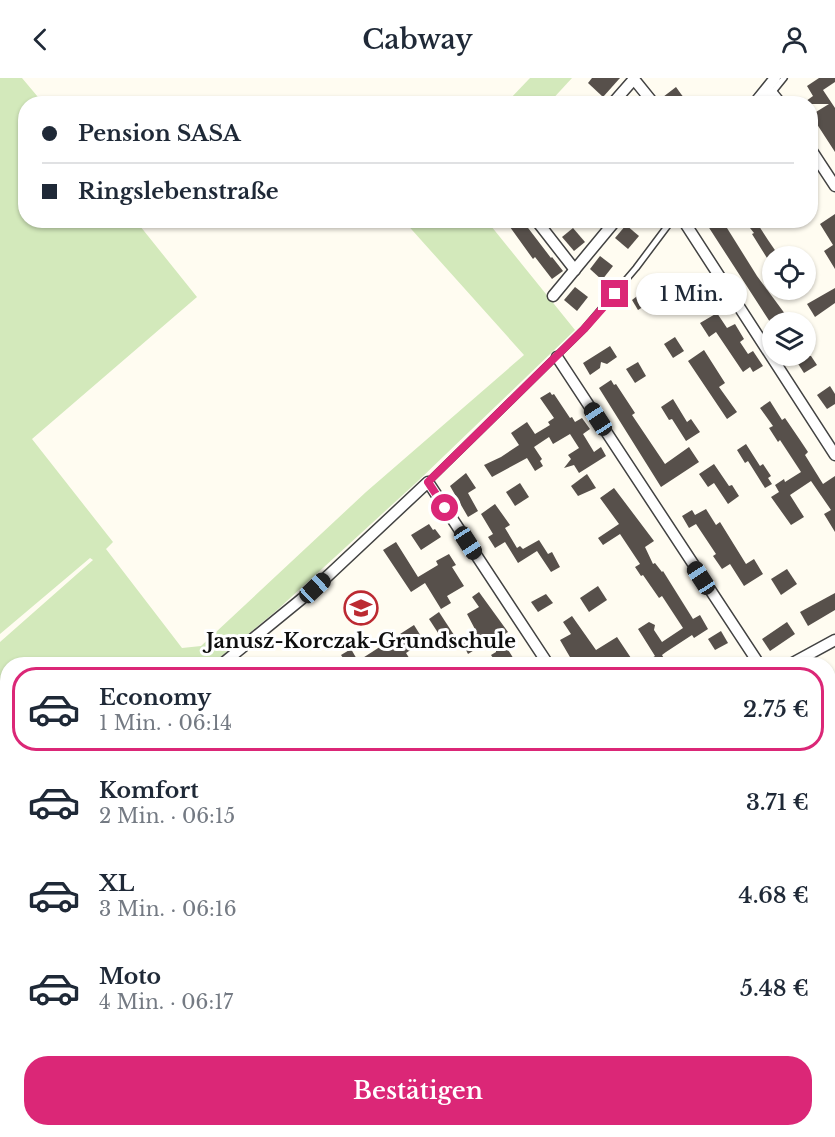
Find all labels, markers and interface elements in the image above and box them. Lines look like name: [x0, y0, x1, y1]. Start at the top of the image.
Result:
icon: back: [24, 23, 57, 56]
text: Cabway: [362, 23, 473, 56]
icon: person: [778, 23, 811, 56]
text: Pension SASA: [78, 120, 241, 147]
text: Ringslebenstraße: [78, 178, 279, 205]
map controls: [762, 246, 816, 366]
button: locate: [762, 246, 816, 300]
callout: 1 Min.: [636, 273, 747, 315]
route end: [601, 280, 628, 307]
text: 1 Min.: [660, 282, 723, 306]
button: layers: [762, 312, 816, 366]
car: [581, 399, 615, 439]
route start: [431, 494, 458, 521]
car: [451, 523, 485, 563]
car: [684, 558, 718, 598]
car: [296, 569, 334, 607]
school or university icon: Janusz-Korczak-Grundschule: [343, 590, 379, 626]
place label: Janusz-Korczak-Grundschule: [202, 629, 516, 653]
icon: car: [27, 682, 81, 736]
text: Economy: [99, 684, 211, 711]
text: 2.75 €: [743, 696, 809, 723]
text: 1 Min. · 06:14: [99, 711, 232, 735]
icon: car: [27, 775, 81, 829]
text: Komfort: [99, 777, 199, 804]
text: 3.71 €: [746, 789, 809, 816]
text: 2 Min. · 06:15: [99, 804, 235, 828]
icon: car: [27, 868, 81, 922]
text: XL: [99, 870, 134, 897]
text: 4.68 €: [739, 882, 809, 909]
text: 3 Min. · 06:16: [99, 897, 237, 921]
icon: car: [27, 961, 81, 1015]
text: Moto: [99, 963, 161, 990]
text: 5.48 €: [740, 975, 809, 1002]
text: 4 Min. · 06:17: [99, 990, 233, 1014]
button: Bestätigen: [24, 1056, 812, 1125]

